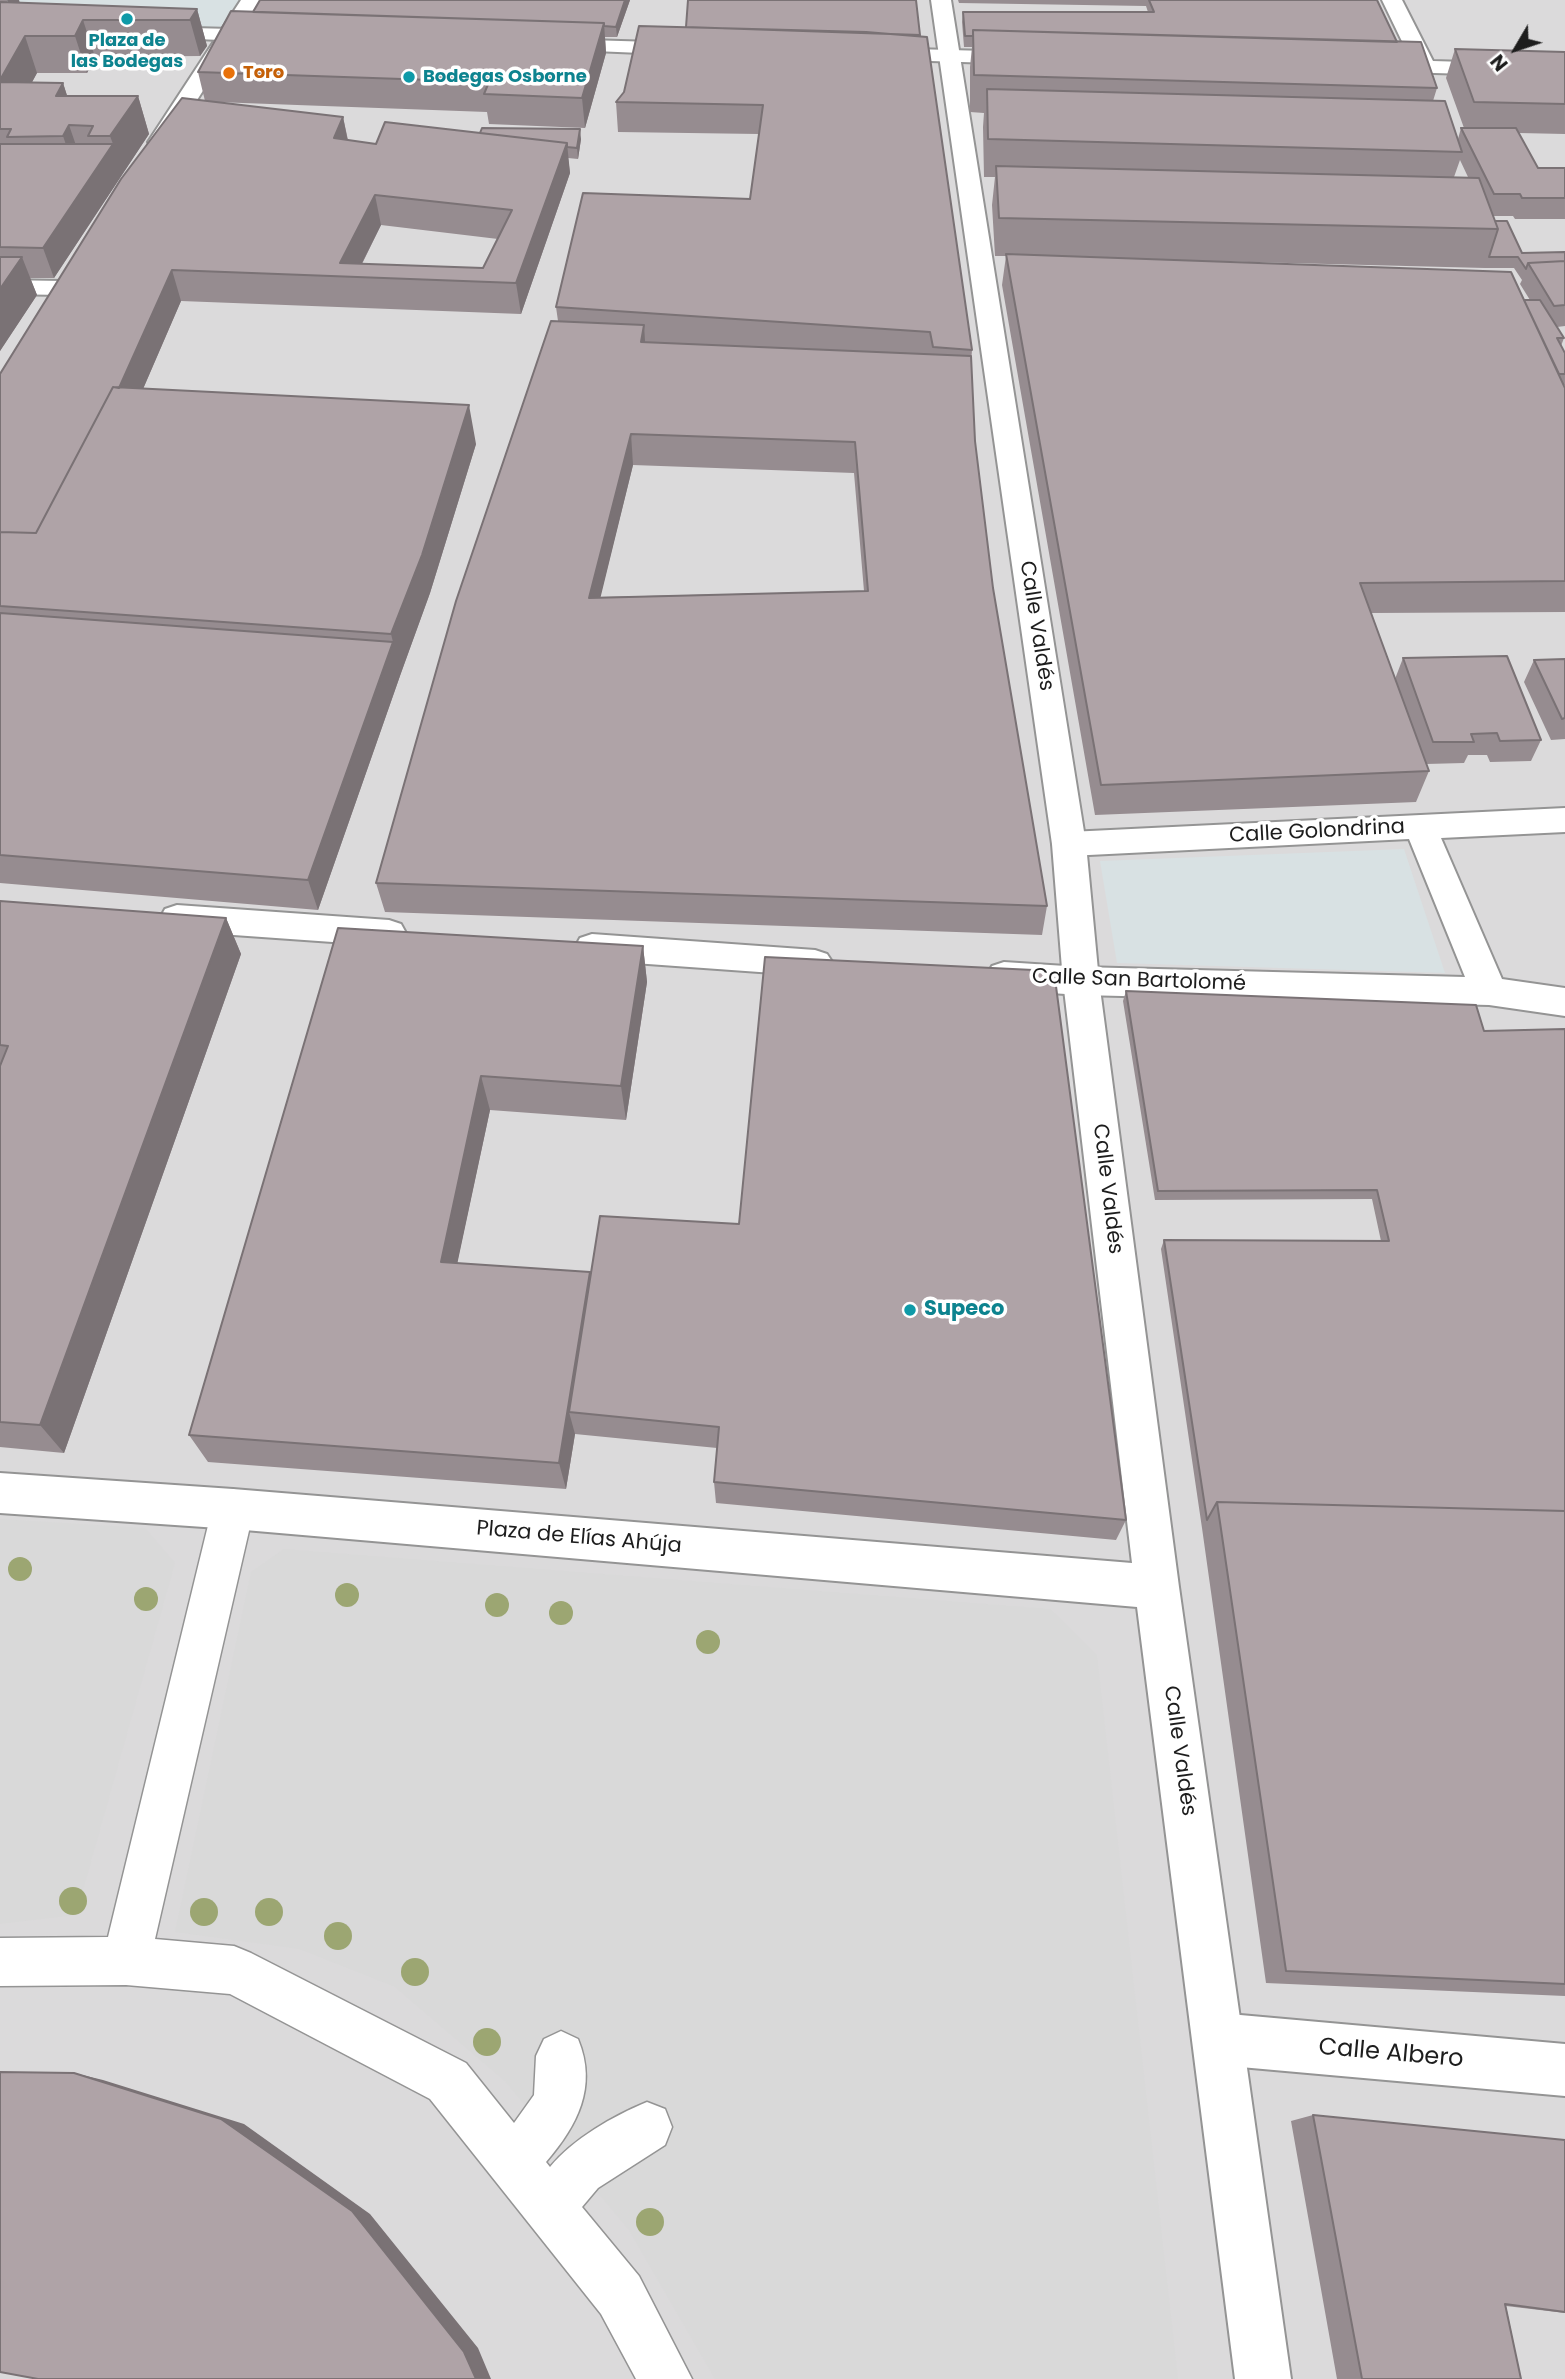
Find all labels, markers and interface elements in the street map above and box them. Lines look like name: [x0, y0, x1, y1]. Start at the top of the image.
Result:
marker: Plaza de las Bodegas: [119, 11, 135, 27]
north arrow: [1481, 14, 1551, 84]
place label: Plaza de las Bodegas: [71, 30, 183, 72]
text: N: [1484, 48, 1514, 77]
place label: Toro: [243, 62, 284, 84]
marker: Toro: [221, 65, 237, 81]
place label: Bodegas Osborne: [423, 66, 587, 88]
marker: Bodegas Osborne: [401, 69, 417, 85]
street label: Calle Valdés: [1013, 559, 1059, 693]
street label: Calle Golondrina: [1228, 815, 1406, 849]
street label: Calle San Bartolomé: [1032, 965, 1246, 997]
street label: Calle Valdés: [1087, 1122, 1127, 1256]
place label: Supeco: [924, 1297, 1004, 1323]
marker: Supeco: [902, 1302, 918, 1318]
street label: Plaza de Elías Ahúja: [475, 1516, 683, 1560]
street label: Calle Valdés: [1157, 1684, 1201, 1818]
street label: Calle Albero: [1317, 2033, 1465, 2075]

